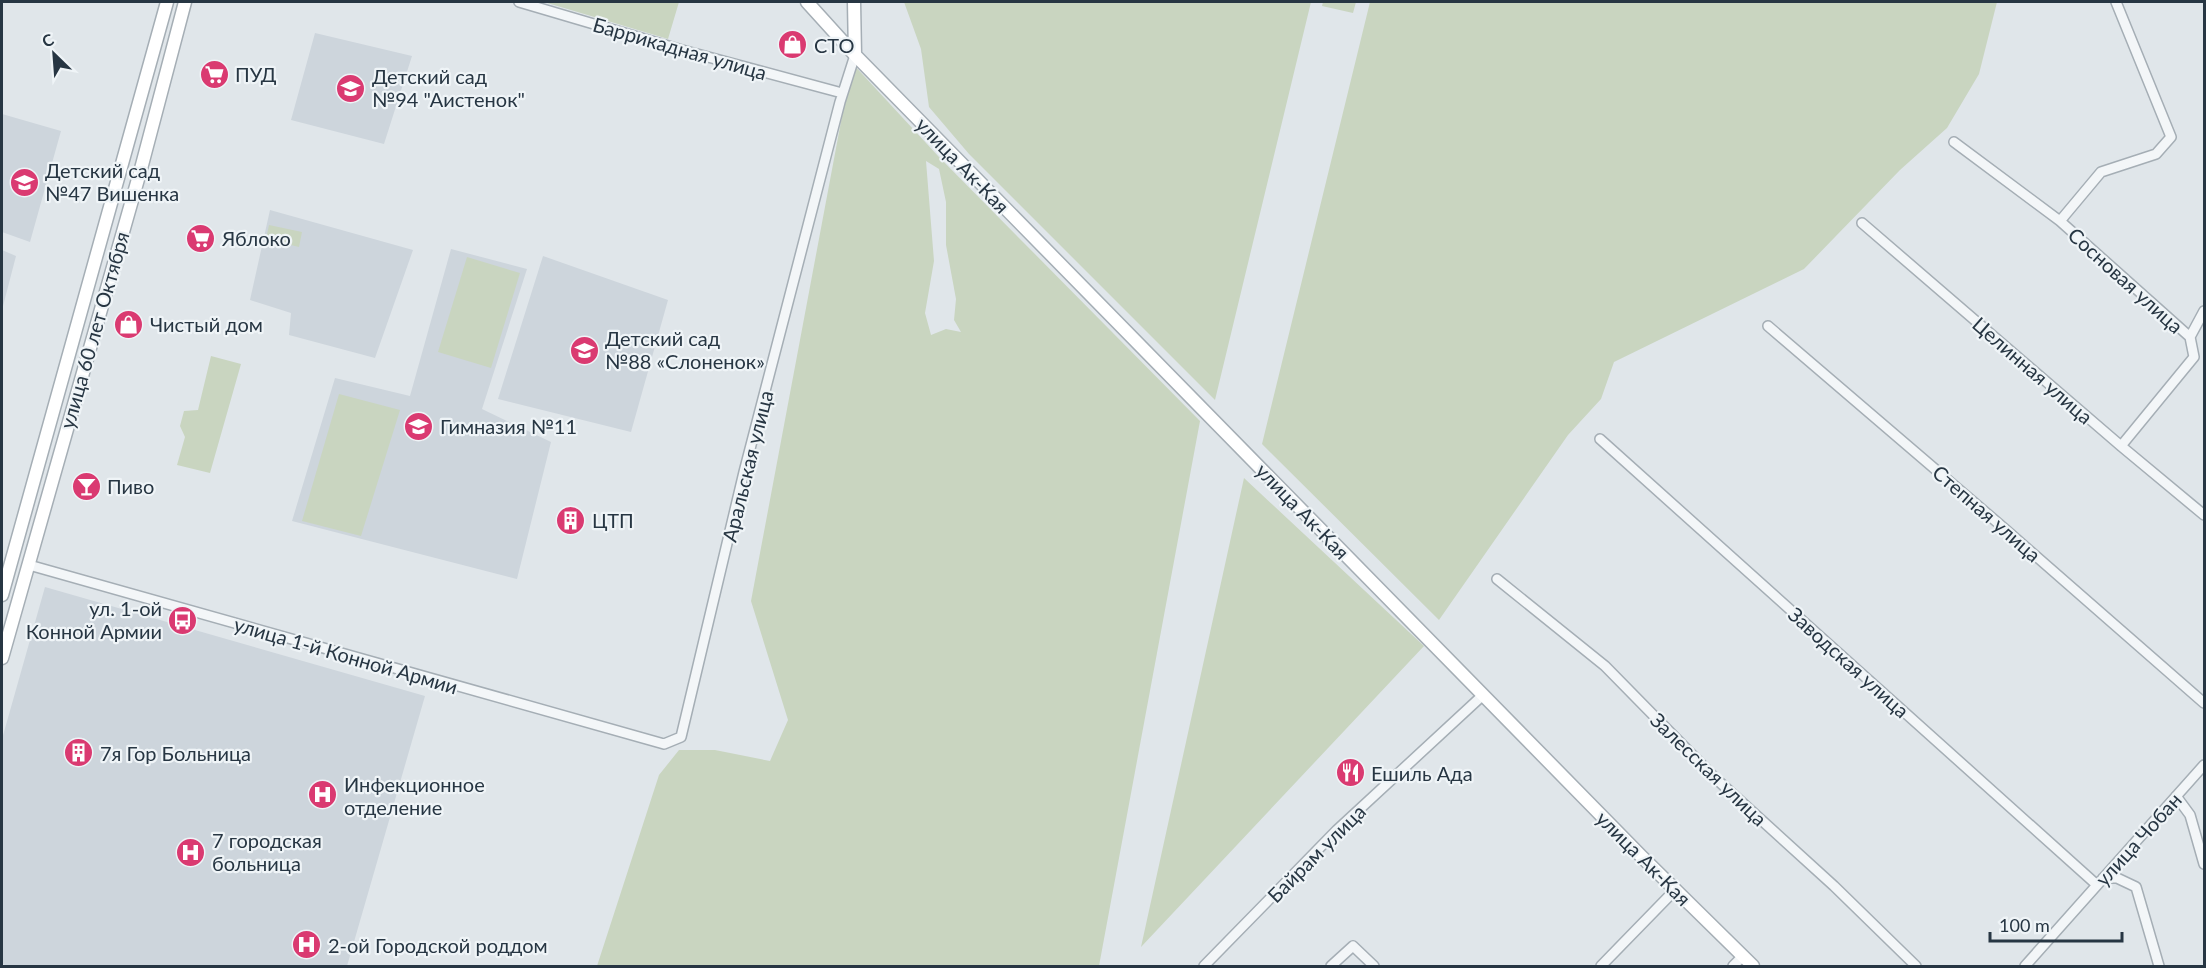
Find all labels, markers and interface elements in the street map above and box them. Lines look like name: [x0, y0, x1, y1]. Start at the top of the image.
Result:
street label: Баррикадная улица: [590, 12, 770, 84]
north arrow: [24, 24, 84, 84]
text: С: [39, 29, 57, 51]
shop icon: СТО: [777, 29, 809, 61]
place label: СТО: [814, 33, 855, 57]
supermarket icon: ПУД: [198, 58, 230, 90]
place label: ПУД: [235, 62, 277, 86]
place label: Детский сад №94 "Аистенок": [372, 64, 525, 111]
school or university icon: Детский сад №94 "Аистенок": [335, 72, 367, 104]
street label: улица Ак-Кая: [911, 112, 1015, 218]
place label: Детский сад №47 Вишенка: [45, 158, 179, 205]
school or university icon: Детский сад №47 Вишенка: [8, 166, 40, 198]
supermarket icon: Яблоко: [185, 222, 217, 254]
street label: Сосновая улица: [2064, 222, 2188, 338]
place label: Яблоко: [221, 226, 291, 250]
street label: улица 60 лет Октября: [54, 229, 134, 431]
shop icon: Чистый дом: [113, 308, 145, 340]
street label: Целинная улица: [1968, 311, 2098, 429]
place label: Чистый дом: [150, 312, 263, 336]
place label: Детский сад №88 «Слоненок»: [605, 326, 765, 373]
school or university icon: Детский сад №88 «Слоненок»: [568, 334, 600, 366]
street label: Аральская улица: [717, 388, 777, 544]
school or university icon: Гимназия №11: [403, 410, 435, 442]
place label: Гимназия №11: [440, 414, 577, 438]
street label: улица Ак-Кая: [1251, 458, 1355, 564]
street label: Степная улица: [1928, 460, 2046, 566]
bar icon: Пиво: [70, 470, 102, 502]
place label: Пиво: [107, 474, 154, 498]
building icon: ЦТП: [555, 504, 587, 536]
place label: ЦТП: [592, 508, 634, 532]
place label: ул. 1-ой Конной Армии: [26, 596, 162, 643]
street label: Заводская улица: [1784, 602, 1914, 722]
bus stop icon: ул. 1-ой Конной Армии: [167, 604, 199, 636]
street label: улица 1-й Конной Армии: [231, 612, 461, 698]
street label: Залесская улица: [1646, 707, 1772, 831]
building icon: 7я Гор Больница: [63, 737, 95, 769]
place label: 7я Гор Больница: [100, 741, 251, 765]
restaurant icon: Ешиль Ада: [1334, 757, 1366, 789]
place label: Ешиль Ада: [1371, 761, 1473, 785]
place label: Инфекционное отделение: [344, 772, 485, 819]
hospital icon: Инфекционное отделение: [307, 779, 339, 811]
street label: улица Чобан: [2090, 788, 2186, 890]
street label: Байрам улица: [1262, 799, 1370, 907]
street label: улица Ак-Кая: [1592, 806, 1696, 910]
place label: 7 городская больница: [212, 828, 322, 875]
hospital icon: 7 городская больница: [175, 836, 207, 868]
scale bar: [1990, 905, 2122, 943]
text: 100 m: [1999, 914, 2050, 936]
hospital icon: 2-ой Городской роддом: [291, 929, 323, 961]
place label: 2-ой Городской роддом: [328, 933, 548, 957]

